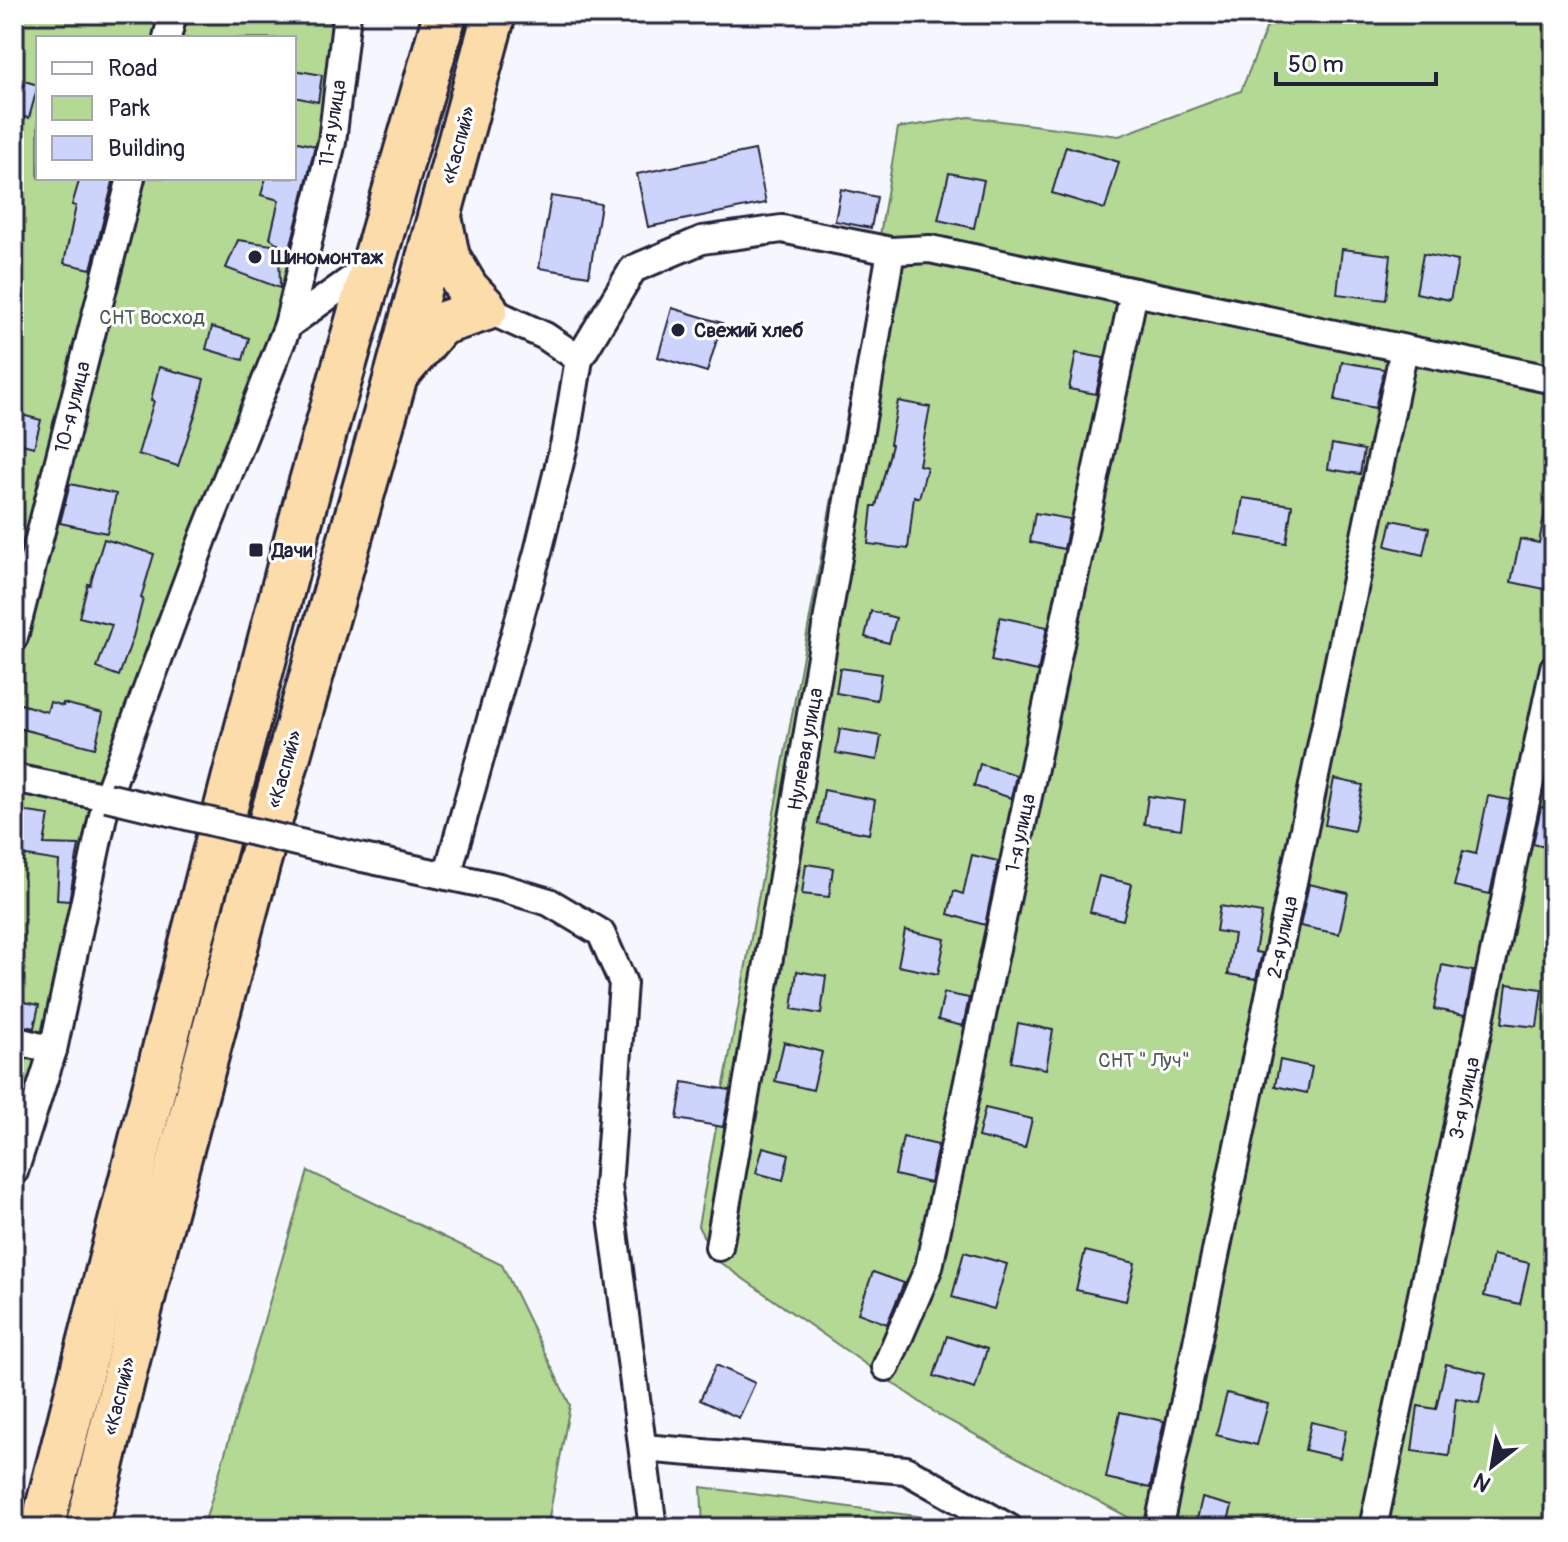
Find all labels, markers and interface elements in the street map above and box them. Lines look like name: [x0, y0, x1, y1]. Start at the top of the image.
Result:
legend: [36, 36, 296, 180]
scale bar: [1276, 36, 1436, 86]
text: 50 m: [1288, 50, 1344, 79]
text: Road: [108, 54, 158, 83]
street label: 11-я улица: [313, 78, 352, 168]
text: Park: [108, 94, 150, 123]
street label: «Каспий»: [436, 103, 481, 187]
text: Building: [108, 134, 185, 163]
place label: Шиномонтаж: [270, 245, 384, 270]
marker: Шиномонтаж: [246, 248, 264, 266]
park label: СНТ Восход: [99, 305, 205, 330]
place label: Свежий хлеб: [694, 318, 804, 343]
marker: Свежий хлеб: [669, 321, 687, 339]
street label: 10-я улица: [49, 359, 96, 456]
place label: Дачи: [271, 538, 312, 563]
marker: Дачи: [247, 541, 265, 559]
street label: Нулевая улица: [782, 686, 829, 812]
street label: «Каспий»: [261, 727, 307, 811]
street label: 1-я улица: [1000, 791, 1041, 875]
street label: 2-я улица: [1262, 894, 1303, 980]
park label: СНТ " Луч": [1098, 1048, 1190, 1073]
street label: 3-я улица: [1444, 1055, 1485, 1141]
street label: «Каспий»: [98, 1354, 141, 1438]
north arrow: [1452, 1426, 1532, 1506]
text: N: [1469, 1466, 1496, 1498]

